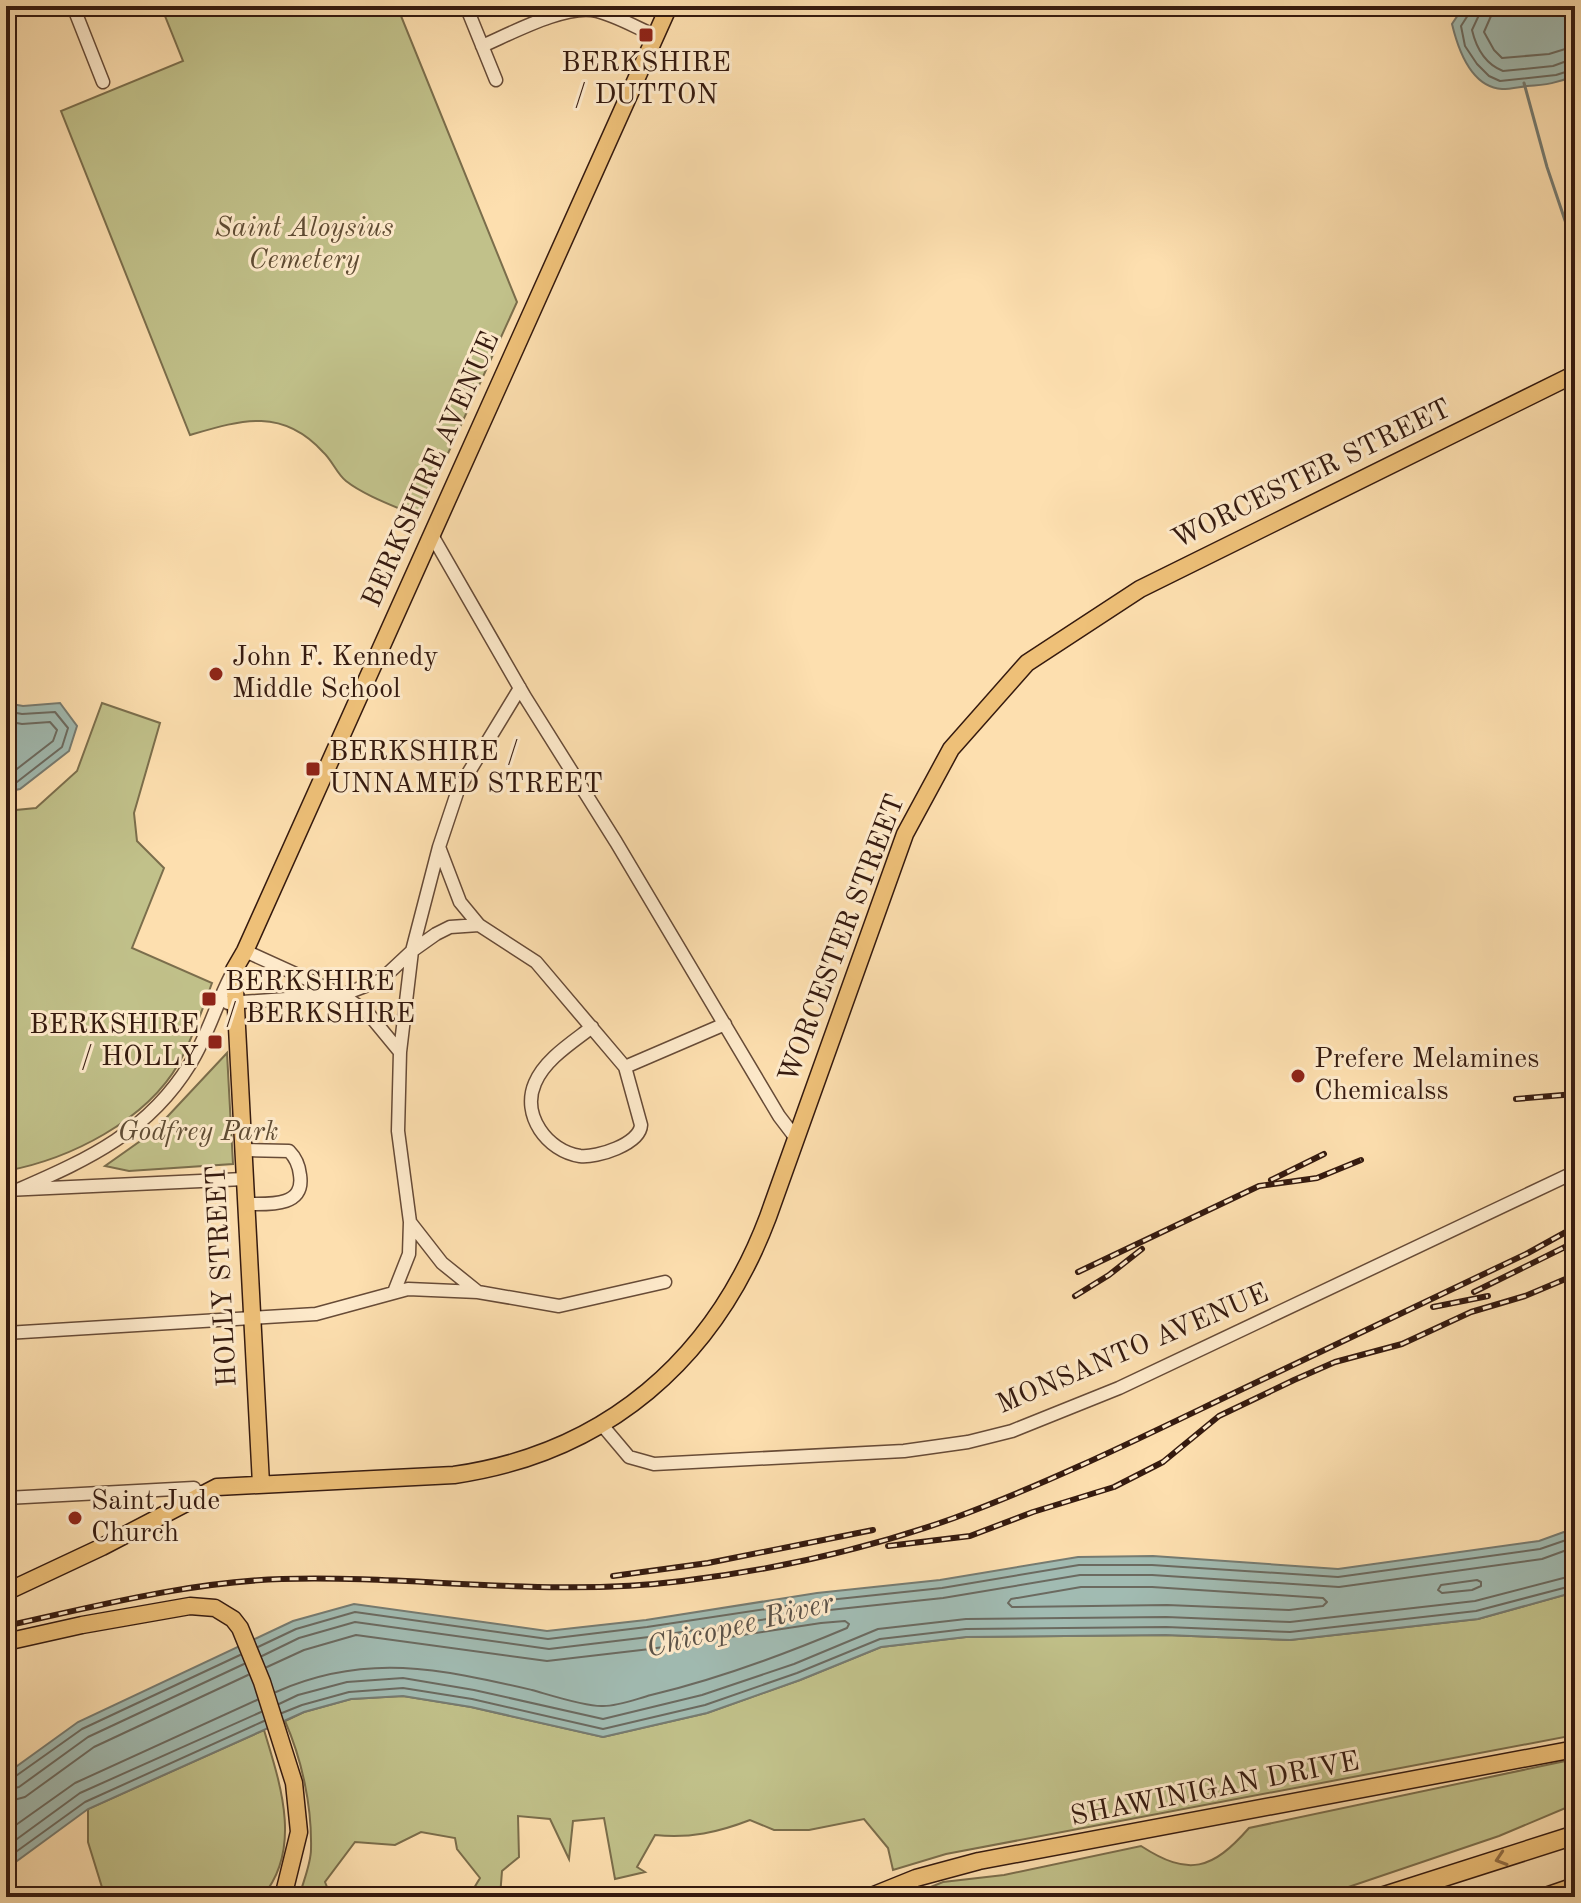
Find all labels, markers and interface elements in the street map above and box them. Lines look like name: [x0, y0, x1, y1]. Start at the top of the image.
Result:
marker: BERKSHIRE / DUTTON: [637, 26, 655, 44]
place label: BERKSHIRE / DUTTON: [561, 50, 731, 110]
park label: Saint Aloysius Cemetery: [214, 215, 394, 275]
street label: BERKSHIRE AVENUE: [359, 328, 505, 612]
street label: WORCESTER STREET: [1168, 395, 1456, 555]
place label: John F. Kennedy Middle School: [232, 644, 439, 704]
marker: John F. Kennedy Middle School: [207, 665, 225, 683]
place label: BERKSHIRE / UNNAMED STREET: [329, 739, 603, 799]
marker: BERKSHIRE / UNNAMED STREET: [304, 760, 322, 778]
street label: WORCESTER STREET: [775, 791, 911, 1087]
place label: BERKSHIRE / BERKSHIRE: [225, 969, 415, 1029]
marker: BERKSHIRE / BERKSHIRE: [200, 990, 218, 1008]
place label: BERKSHIRE / HOLLY: [29, 1012, 199, 1072]
marker: BERKSHIRE / HOLLY: [206, 1033, 224, 1051]
place label: Prefere Melamines Chemicalss: [1314, 1046, 1539, 1106]
marker: Prefere Melamines Chemicalss: [1289, 1067, 1307, 1085]
park label: Godfrey Park: [117, 1119, 279, 1147]
street label: HOLLY STREET: [203, 1164, 243, 1388]
street label: MONSANTO AVENUE: [993, 1280, 1273, 1420]
place label: Saint Jude Church: [91, 1488, 220, 1548]
marker: Saint Jude Church: [66, 1509, 84, 1527]
water label: Chicopee River: [643, 1588, 838, 1664]
street label: SHAWINIGAN DRIVE: [1068, 1748, 1362, 1832]
one-way arrow: [1494, 1849, 1508, 1865]

